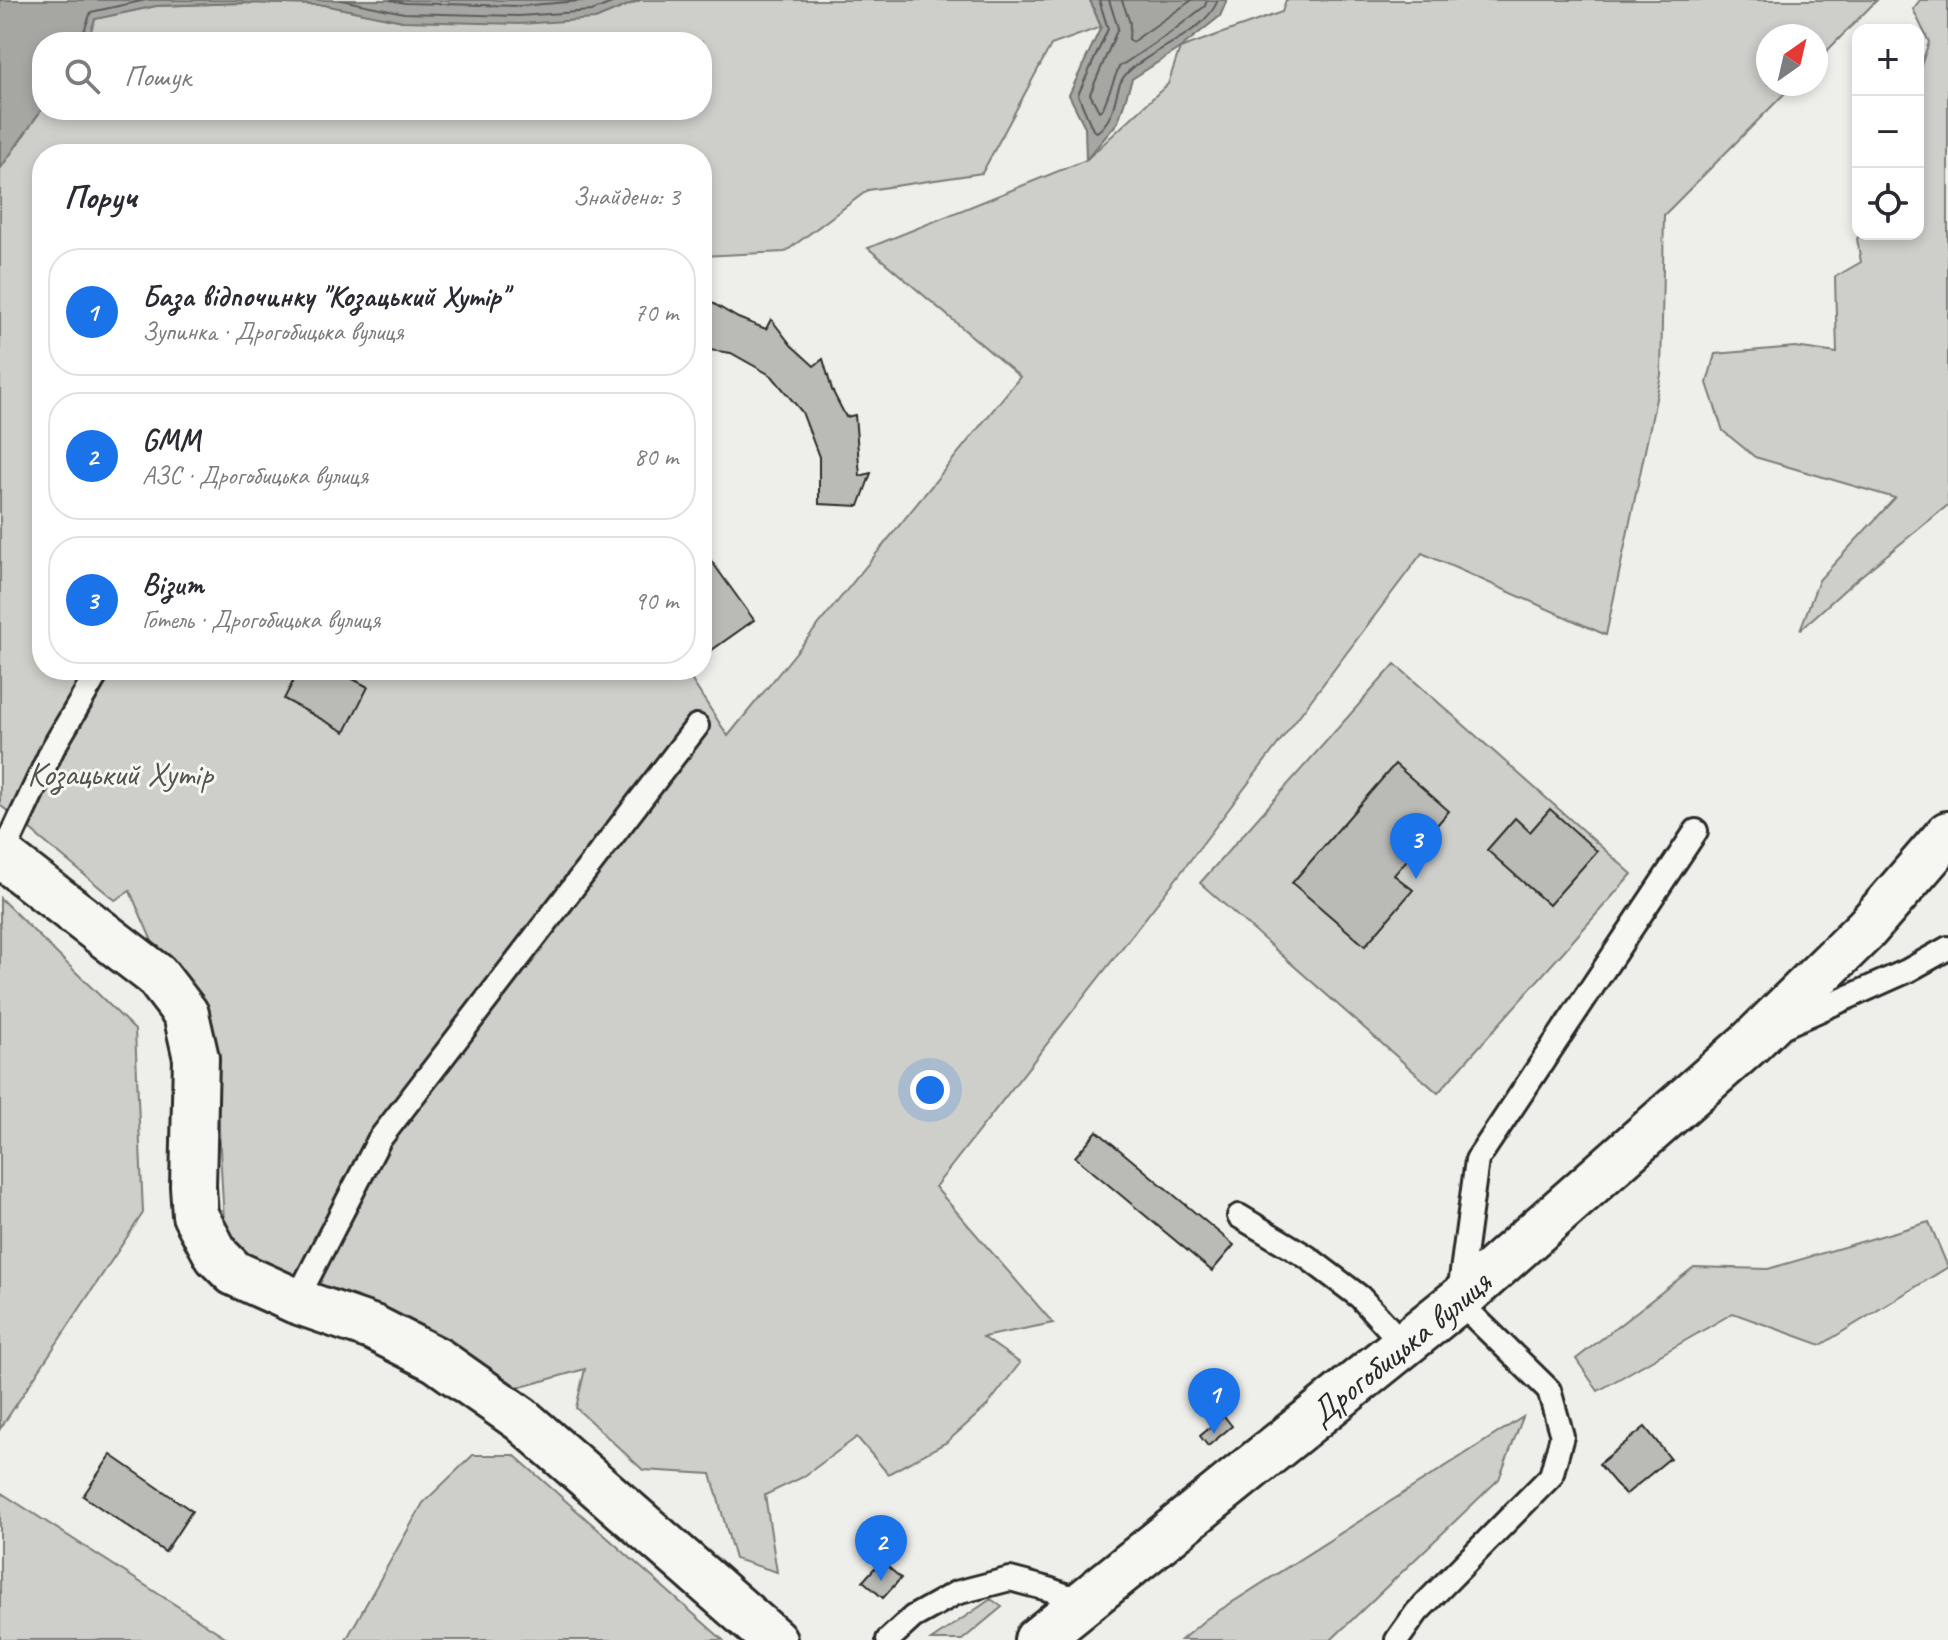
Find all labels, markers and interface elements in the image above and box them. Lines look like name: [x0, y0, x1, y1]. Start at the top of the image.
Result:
north arrow: [1756, 24, 1828, 96]
map controls: [1852, 24, 1924, 240]
button: +: [1852, 24, 1924, 96]
search box: [32, 32, 712, 120]
icon: search: [60, 54, 104, 98]
text: Пошук: [124, 57, 191, 95]
button: −: [1852, 96, 1924, 168]
button: locate: [1852, 168, 1924, 240]
text: Поруч: [64, 175, 137, 218]
text: Знайдено: 3: [573, 180, 680, 213]
text: База відпочинку "Козацький Хутір": [142, 277, 508, 315]
text: 1: [86, 296, 98, 329]
text: 70 m: [634, 296, 678, 329]
text: Зупинка · Дрогобицька вулиця: [142, 315, 404, 348]
text: GMM: [142, 421, 200, 459]
text: 2: [86, 440, 98, 473]
text: 80 m: [634, 440, 678, 473]
text: АЗС · Дрогобицька вулиця: [142, 459, 368, 492]
text: Візит: [142, 565, 204, 603]
text: 3: [86, 584, 98, 617]
text: 90 m: [634, 584, 678, 617]
text: Готель · Дрогобицька вулиця: [142, 603, 380, 636]
park label: Козацький Хутір: [27, 752, 215, 795]
pin: 3: [1390, 813, 1442, 879]
your location: [910, 1070, 950, 1110]
street label: Дрогобицька вулиця: [1300, 1260, 1501, 1434]
pin: 1: [1188, 1368, 1240, 1434]
pin: 2: [855, 1515, 907, 1581]

